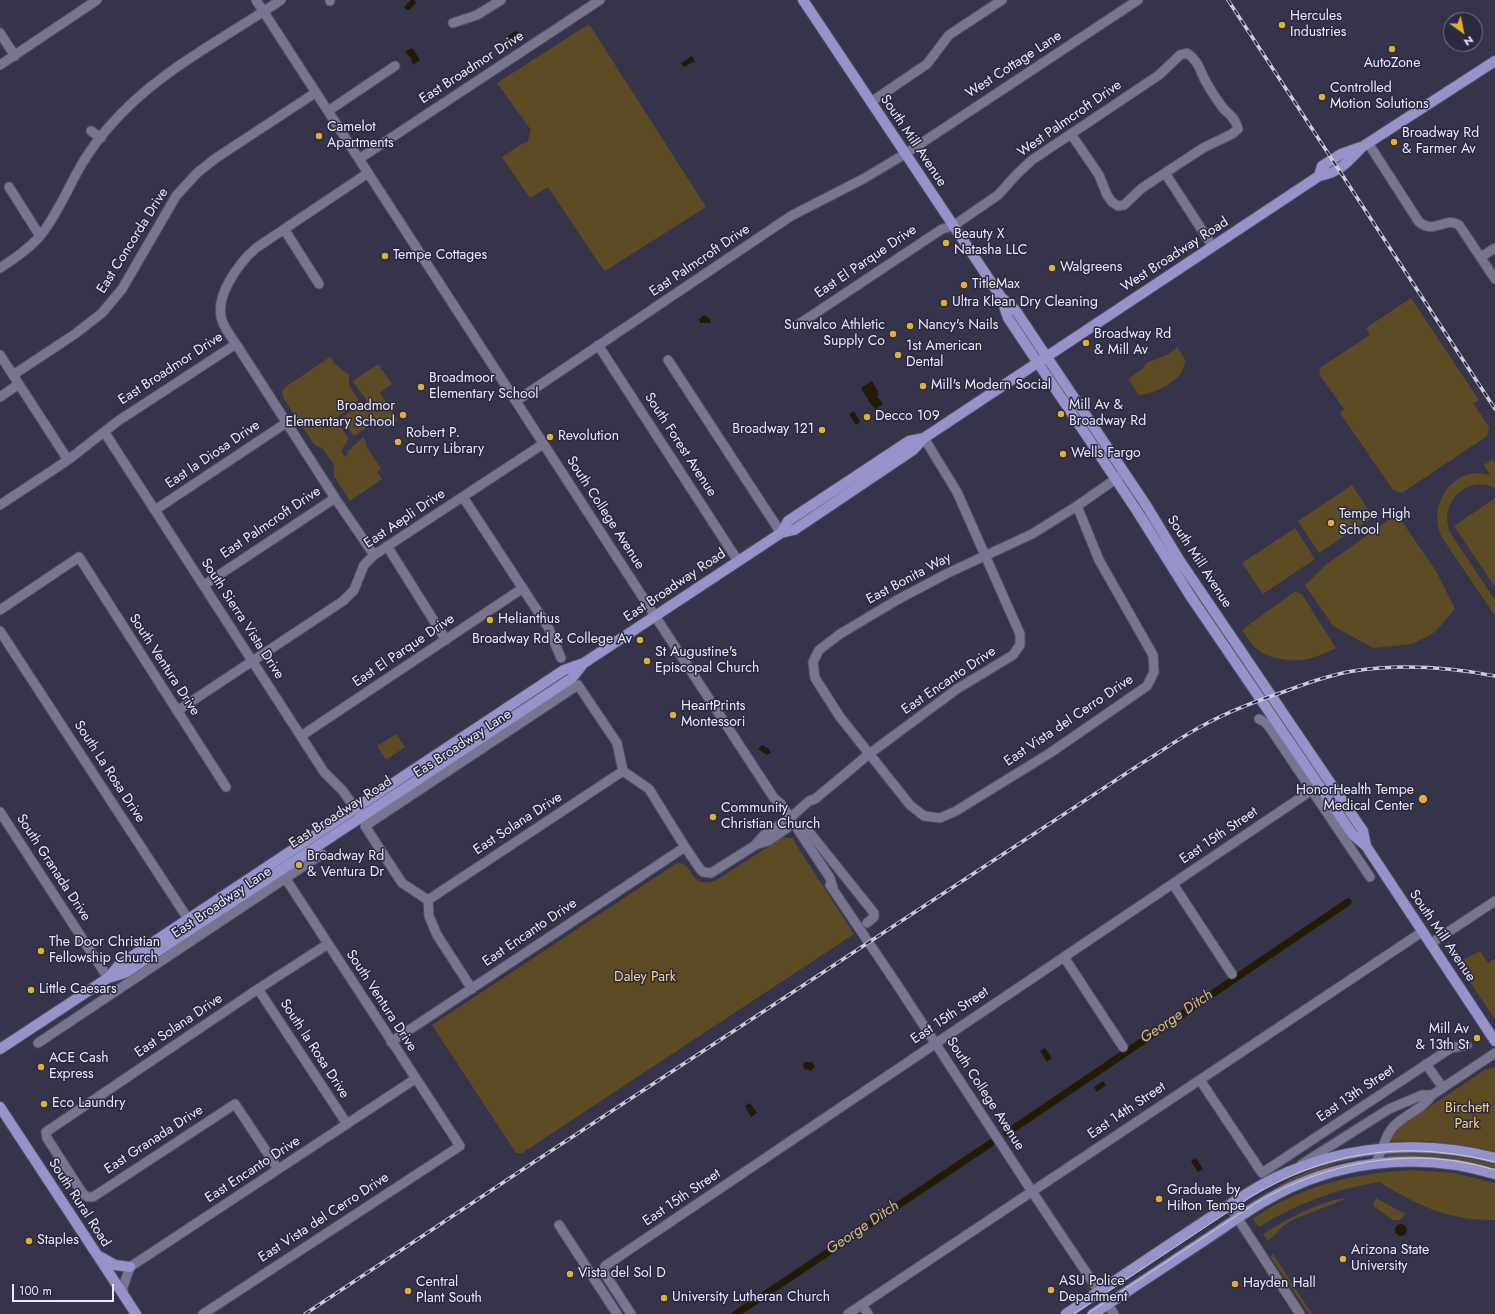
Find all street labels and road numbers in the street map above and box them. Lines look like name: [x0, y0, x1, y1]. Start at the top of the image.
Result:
street label: East Broadmor Drive: [417, 28, 527, 108]
street label: West Cottage Lane: [963, 28, 1065, 102]
street label: West Palmcroft Drive: [1015, 77, 1125, 161]
street label: South Mill Avenue: [876, 92, 950, 190]
street label: East Concorda Drive: [94, 185, 172, 297]
street label: West Broadway Road: [1118, 214, 1232, 296]
street label: East Palmcroft Drive: [647, 221, 753, 301]
street label: East El Parque Drive: [812, 222, 920, 302]
street label: East Broadmor Drive: [116, 329, 226, 409]
street label: South Forest Avenue: [640, 390, 720, 500]
street label: East la Diosa Drive: [163, 417, 263, 493]
street label: South College Avenue: [562, 453, 648, 573]
street label: East Palmcroft Drive: [218, 483, 324, 563]
street label: East Aepli Drive: [361, 486, 449, 552]
street label: South Mill Avenue: [1163, 513, 1235, 611]
street label: East Broadway Road: [621, 546, 729, 626]
street label: East Bonita Way: [864, 550, 954, 608]
street label: South Sierra Vista Drive: [197, 555, 287, 683]
street label: South Ventura Drive: [125, 611, 203, 719]
street label: East El Parque Drive: [350, 611, 458, 691]
street label: East Encanto Drive: [899, 643, 999, 719]
street label: East Vista del Cerro Drive: [1001, 671, 1137, 771]
street label: Eas Broadway Lane: [411, 706, 515, 782]
street label: South La Rosa Drive: [70, 718, 148, 826]
street label: East Broadway Road: [286, 774, 396, 852]
street label: East Solana Drive: [471, 789, 565, 859]
street label: East 15th Street: [1177, 804, 1261, 868]
street label: South Granada Drive: [12, 811, 94, 925]
street label: East Broadway Lane: [169, 863, 275, 943]
street label: South Mill Avenue: [1405, 887, 1479, 985]
street label: East Encanto Drive: [480, 895, 580, 971]
street label: South Ventura Drive: [342, 947, 420, 1055]
street label: East 15th Street: [908, 984, 992, 1048]
street label: East Solana Drive: [132, 990, 226, 1062]
street label: South la Rosa Drive: [276, 996, 352, 1102]
street label: South College Avenue: [942, 1034, 1028, 1154]
street label: East 13th Street: [1314, 1062, 1398, 1126]
street label: East 14th Street: [1085, 1079, 1169, 1143]
street label: East Granada Drive: [102, 1102, 206, 1178]
street label: East Encanto Drive: [202, 1133, 304, 1207]
street label: South Rural Road: [44, 1156, 114, 1250]
street label: East 15th Street: [640, 1166, 724, 1230]
street label: East Vista del Cerro Drive: [256, 1170, 392, 1266]

